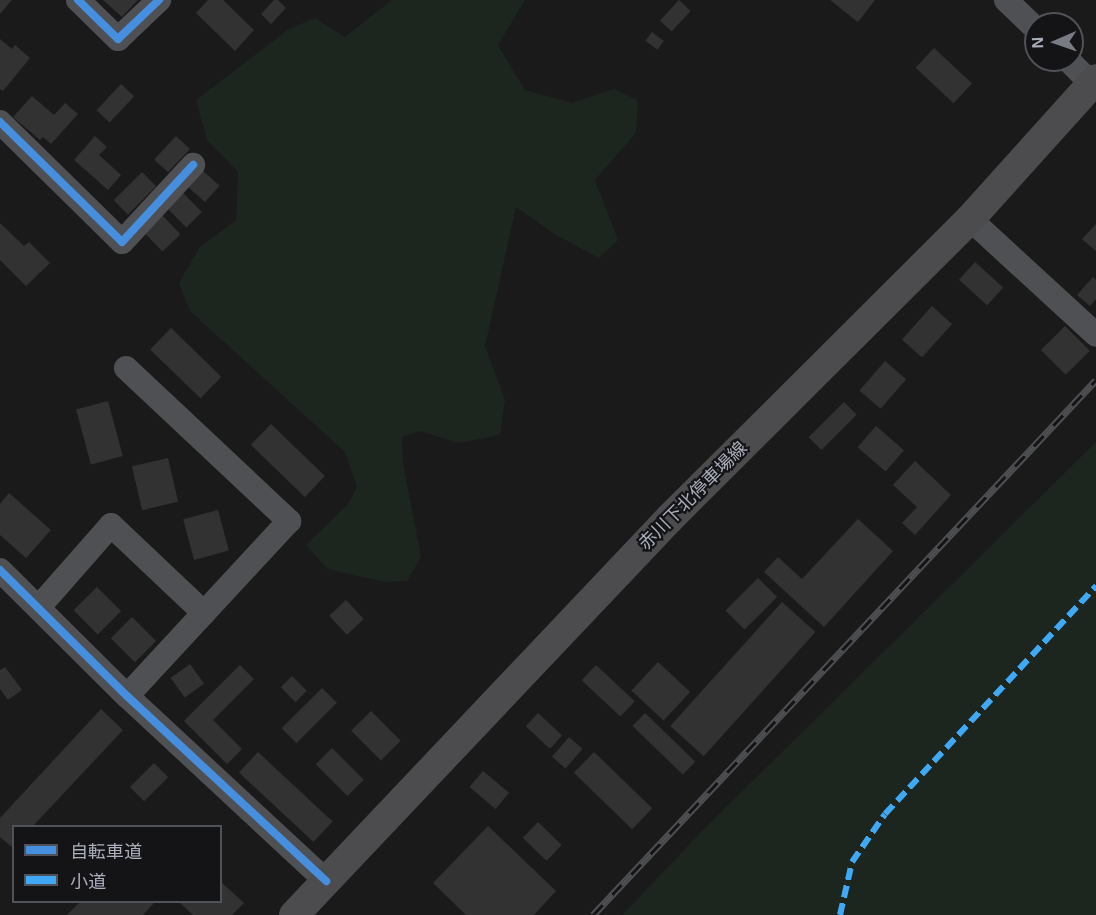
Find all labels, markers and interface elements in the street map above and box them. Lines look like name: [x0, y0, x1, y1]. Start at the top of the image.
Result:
north arrow: [1024, 12, 1084, 72]
text: N: [1029, 37, 1046, 49]
street label: 赤川下北停車場線: [634, 437, 752, 555]
legend: [12, 825, 222, 903]
text: 自転車道: [70, 842, 142, 862]
text: 小道: [70, 872, 106, 892]

